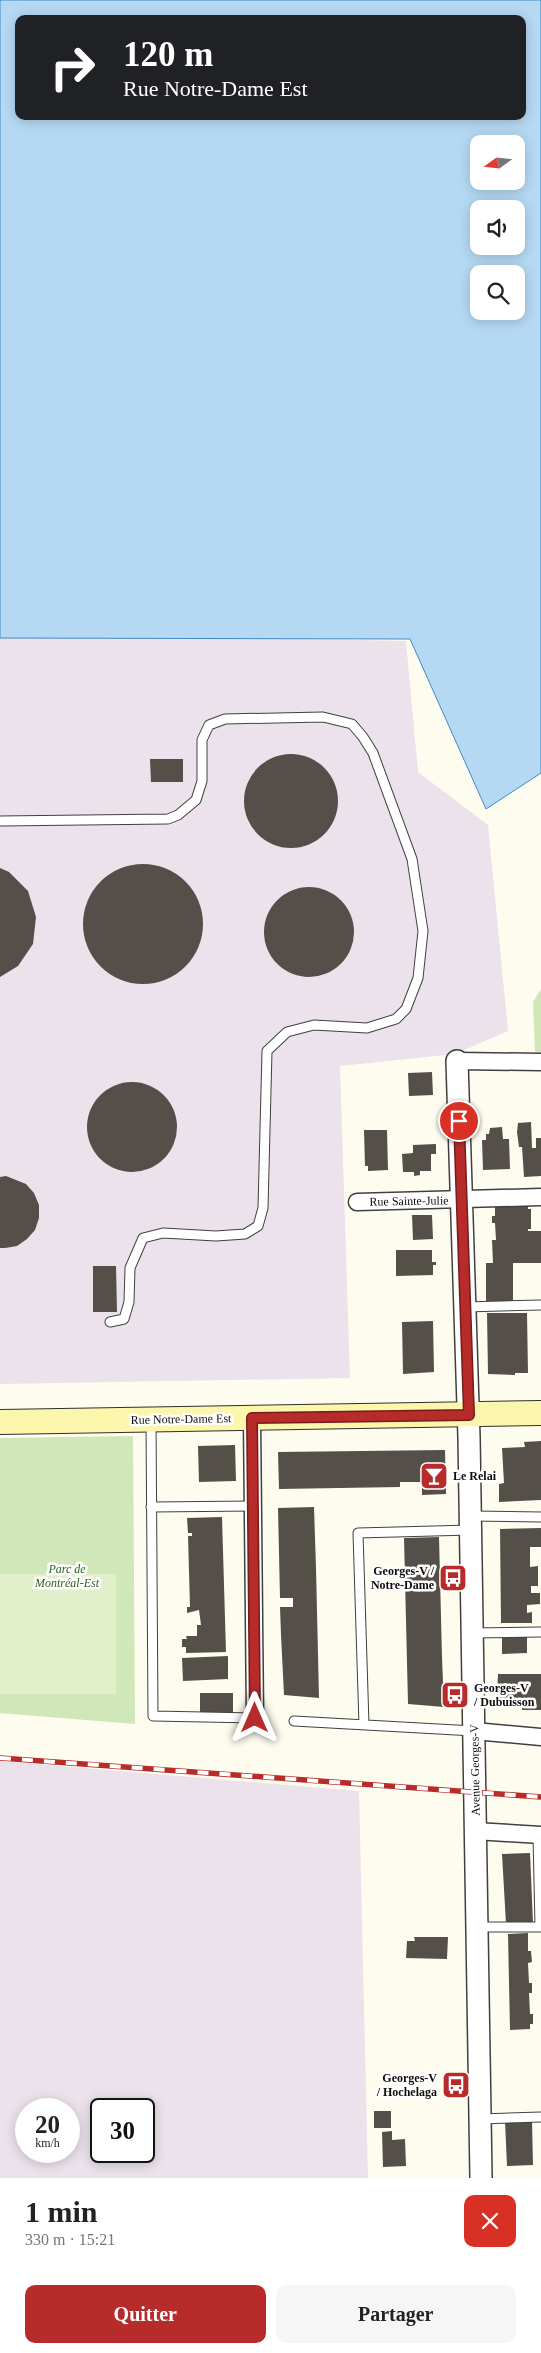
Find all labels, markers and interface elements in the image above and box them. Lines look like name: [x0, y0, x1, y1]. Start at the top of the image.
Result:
icon: right: [40, 35, 105, 100]
text: 120 m: [123, 35, 213, 74]
text: Rue Notre-Dame Est: [123, 76, 308, 101]
north arrow: [470, 135, 525, 190]
map controls: [470, 135, 525, 320]
button: sound: [470, 200, 525, 255]
button: search: [470, 265, 525, 320]
pin: [438, 1100, 480, 1142]
icon: arrive: [445, 1107, 473, 1135]
street label: Rue Sainte-Julie: [369, 1193, 449, 1209]
street label: Rue Notre-Dame Est: [131, 1411, 232, 1427]
bar icon: Le Relai: [419, 1461, 449, 1491]
place label: Le Relai: [453, 1469, 497, 1483]
park label: Parc de Montréal-Est: [34, 1562, 100, 1590]
bus stop icon: Georges-V / Notre-Dame: [438, 1563, 468, 1593]
place label: Georges-V / Notre-Dame: [371, 1564, 435, 1592]
bus stop icon: Georges-V / Dubuisson: [440, 1680, 470, 1710]
place label: Georges-V / Dubuisson: [473, 1681, 535, 1709]
position arrow: [228, 1691, 280, 1743]
street label: Avenue Georges-V: [467, 1724, 483, 1816]
bus stop icon: Georges-V / Hochelaga: [441, 2070, 471, 2100]
place label: Georges-V / Hochelaga: [376, 2071, 437, 2099]
speed limit sign: 30: [90, 2098, 155, 2163]
text: 20: [35, 2111, 60, 2138]
text: km/h: [35, 2136, 60, 2150]
text: 1 min: [25, 2195, 98, 2228]
button: close: [464, 2195, 516, 2247]
text: 330 m · 15:21: [25, 2231, 115, 2248]
button: Quitter: [25, 2285, 266, 2343]
button: Partager: [276, 2285, 516, 2343]

